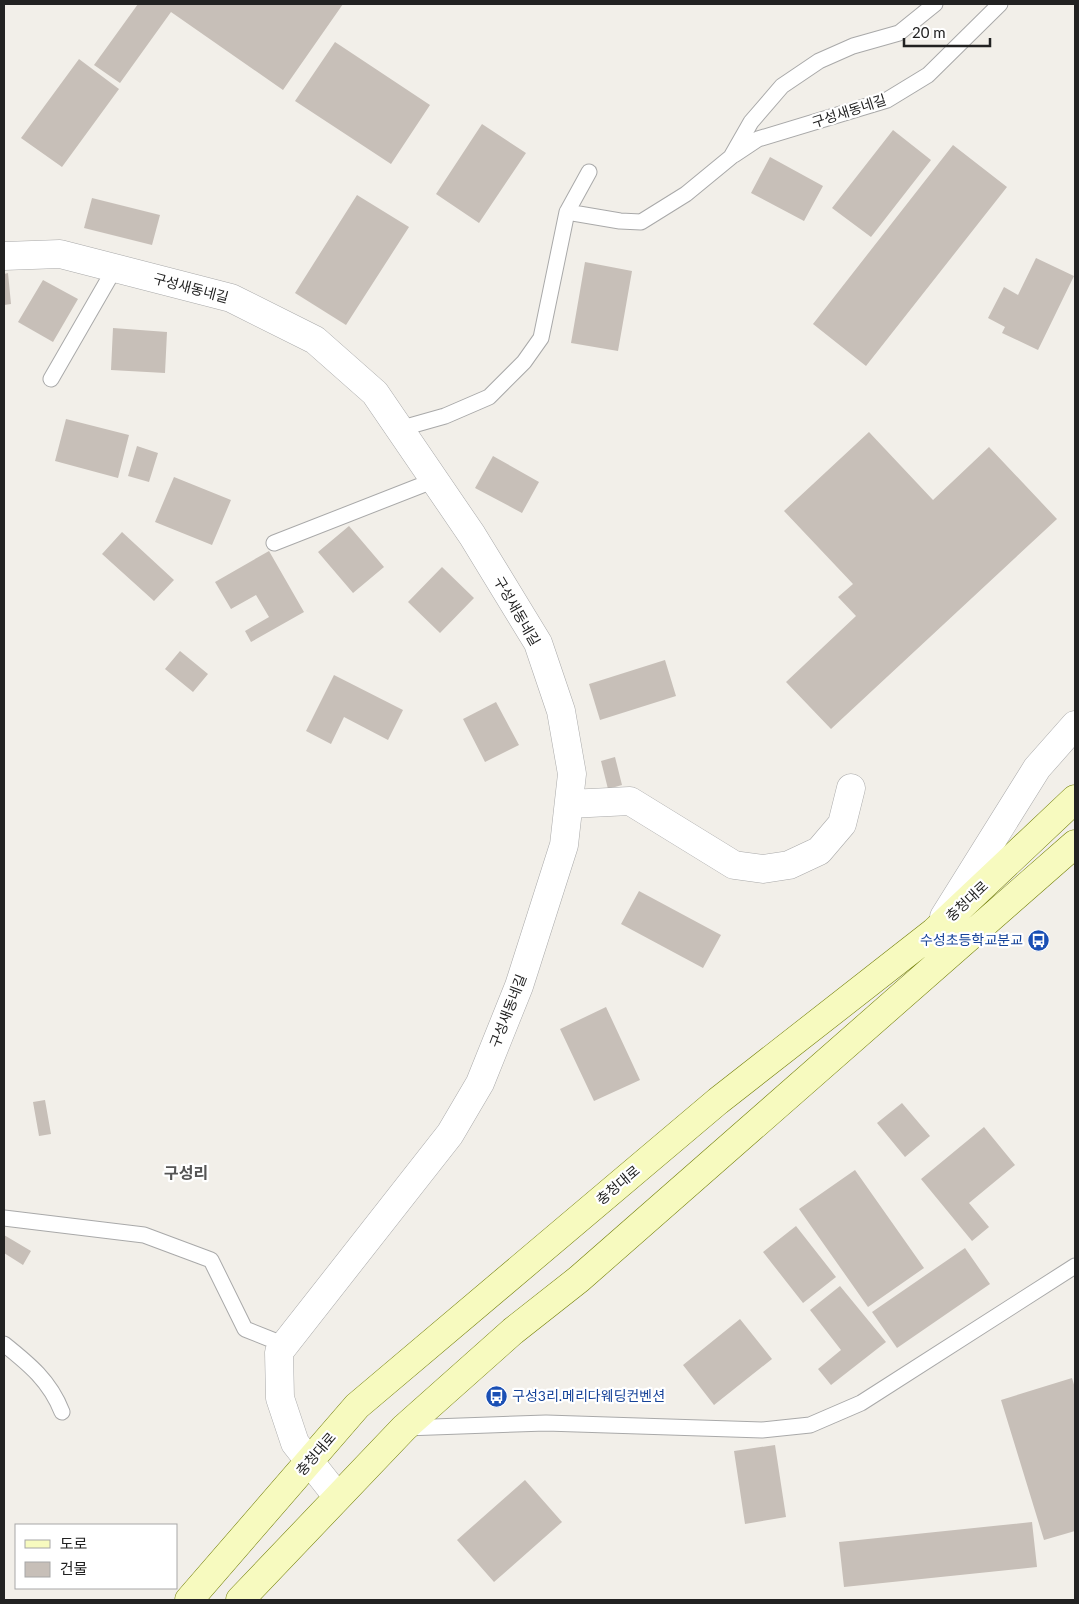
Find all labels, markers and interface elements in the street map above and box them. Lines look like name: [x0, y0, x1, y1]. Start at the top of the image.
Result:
scale bar: [904, 15, 990, 47]
text: 20 m: [912, 23, 946, 41]
street label: 구성새동네길: [809, 90, 888, 131]
street label: 구성새동네길: [152, 269, 231, 306]
street label: 구성새동네길: [491, 573, 544, 648]
street label: 충청대로: [942, 877, 991, 924]
bus stop icon: 수성초등학교분교: [1027, 928, 1051, 952]
place label: 수성초등학교분교: [920, 931, 1023, 948]
street label: 구성새동네길: [486, 972, 529, 1050]
street label: 충청대로: [592, 1161, 643, 1208]
district label: 구성리: [164, 1163, 208, 1182]
bus stop icon: 구성3리.메리다웨딩컨벤션: [484, 1384, 508, 1408]
place label: 구성3리.메리다웨딩컨벤션: [512, 1387, 665, 1404]
street label: 충청대로: [292, 1429, 339, 1479]
legend: [15, 1524, 178, 1589]
text: 도로: [60, 1534, 88, 1552]
text: 건물: [60, 1559, 88, 1577]

